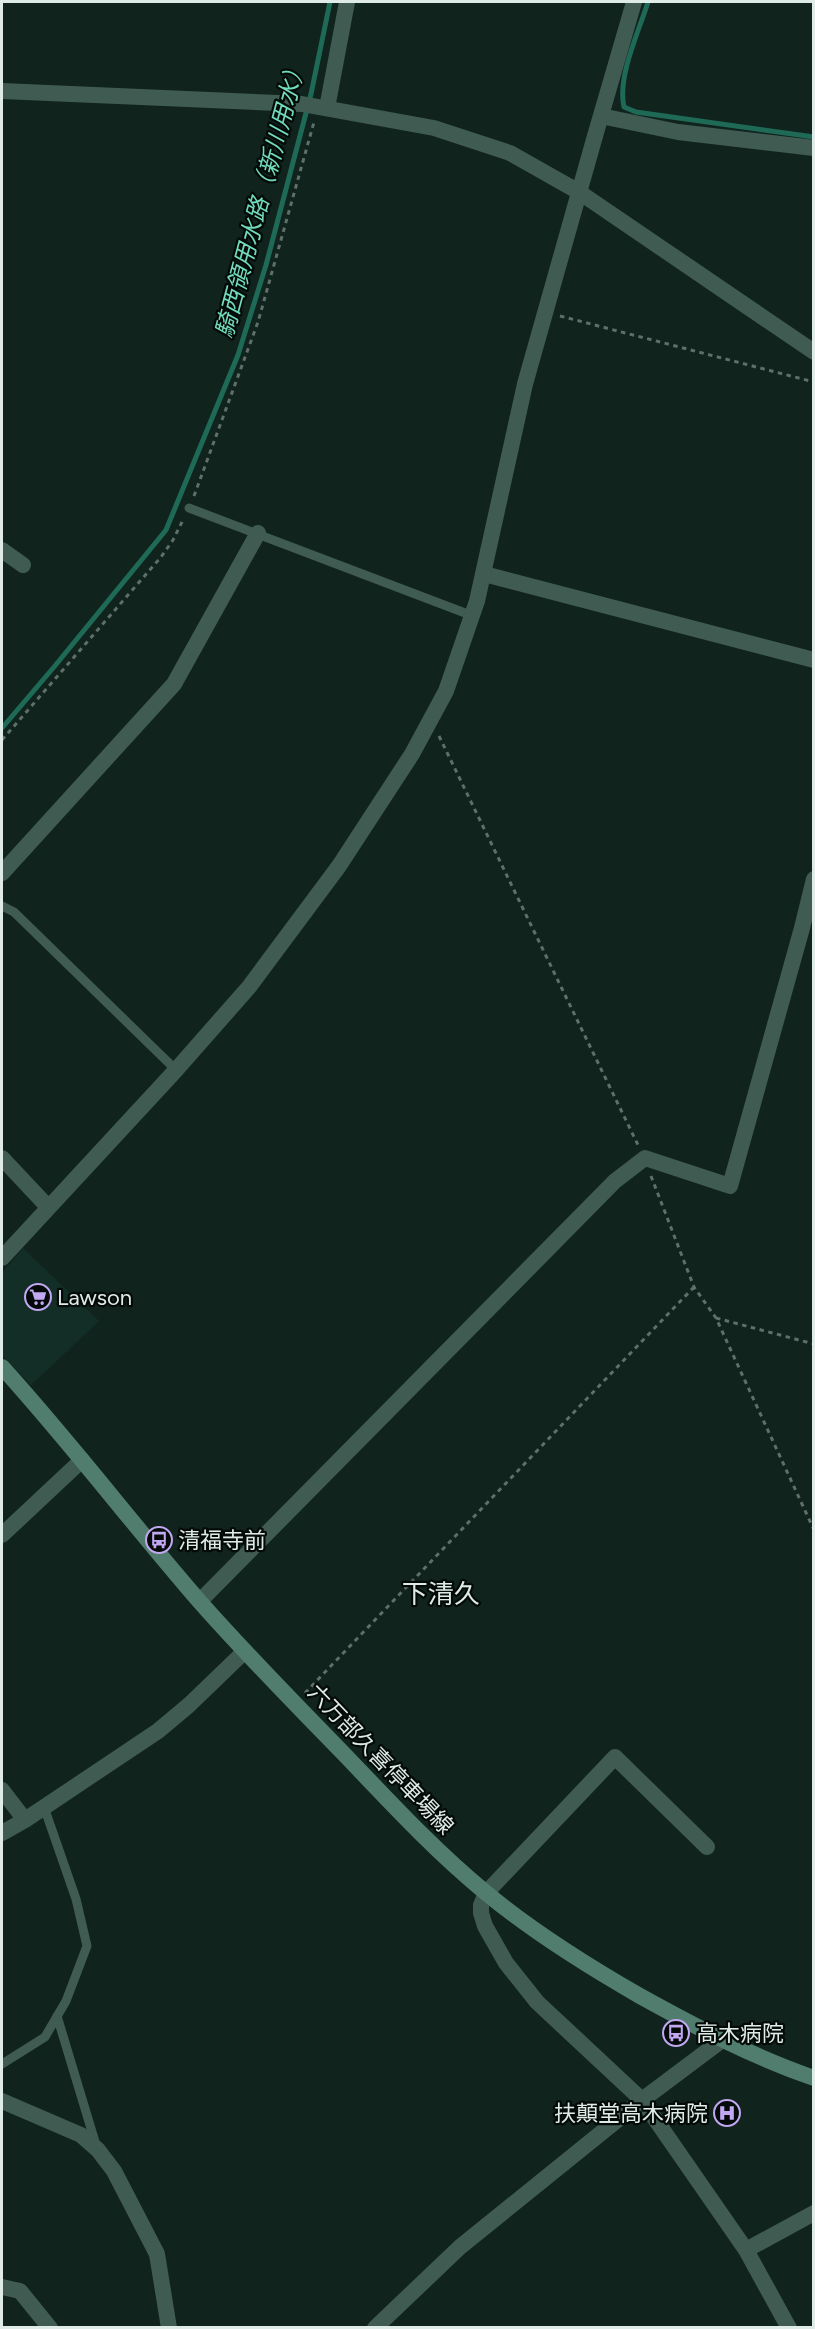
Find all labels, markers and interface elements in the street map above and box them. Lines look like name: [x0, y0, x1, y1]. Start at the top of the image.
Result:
water label: 騎西領用水路（新川用水）: [209, 55, 312, 341]
supermarket icon: Lawson: [23, 1282, 53, 1312]
place label: Lawson: [57, 1284, 132, 1311]
bus stop icon: 清福寺前: [144, 1525, 174, 1555]
place label: 清福寺前: [178, 1527, 266, 1554]
district label: 下清久: [402, 1578, 480, 1610]
street label: 六万部久喜停車場線: [302, 1679, 459, 1840]
bus stop icon: 高木病院: [661, 2018, 691, 2048]
place label: 高木病院: [696, 2020, 784, 2047]
hospital icon: 扶顛堂高木病院: [712, 2098, 742, 2128]
place label: 扶顛堂高木病院: [554, 2100, 708, 2127]

